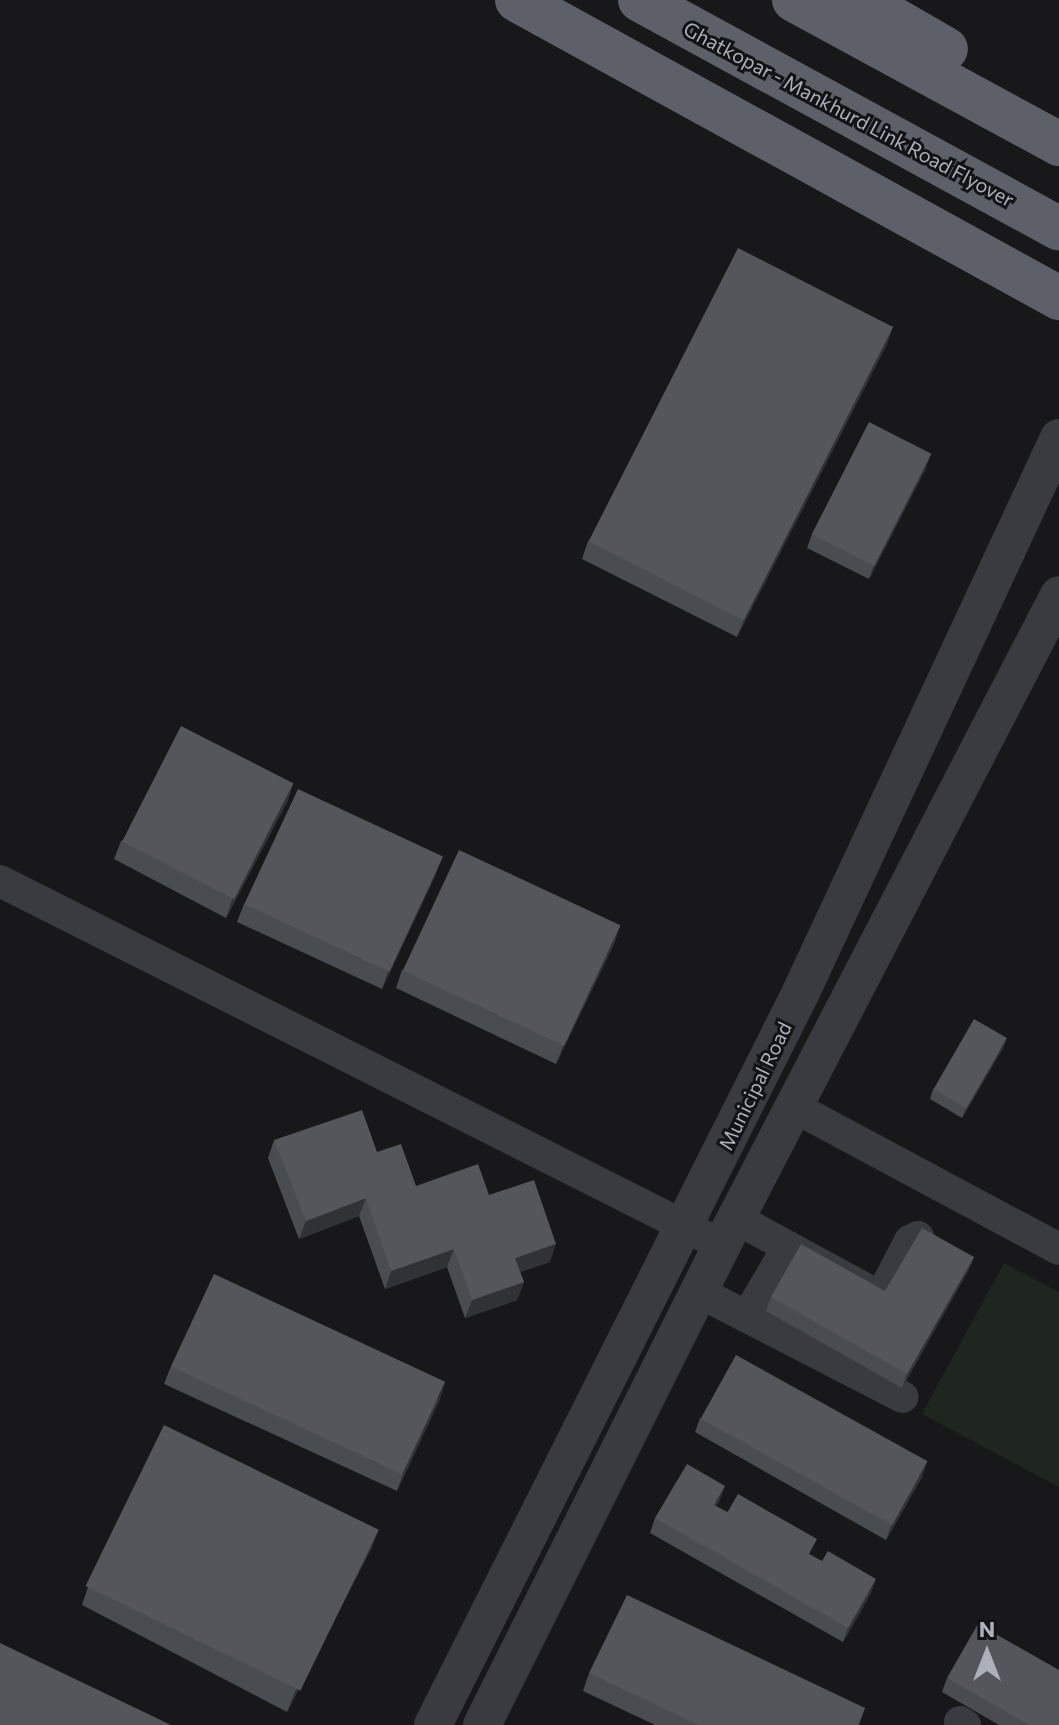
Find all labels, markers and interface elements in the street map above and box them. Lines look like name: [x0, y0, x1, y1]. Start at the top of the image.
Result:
street label: Ghatkopar - Mankhurd Link Road Flyover: [680, 16, 1018, 212]
street label: Municipal Road: [714, 1018, 796, 1154]
north arrow: [947, 1613, 1027, 1693]
text: N: [979, 1615, 995, 1642]

